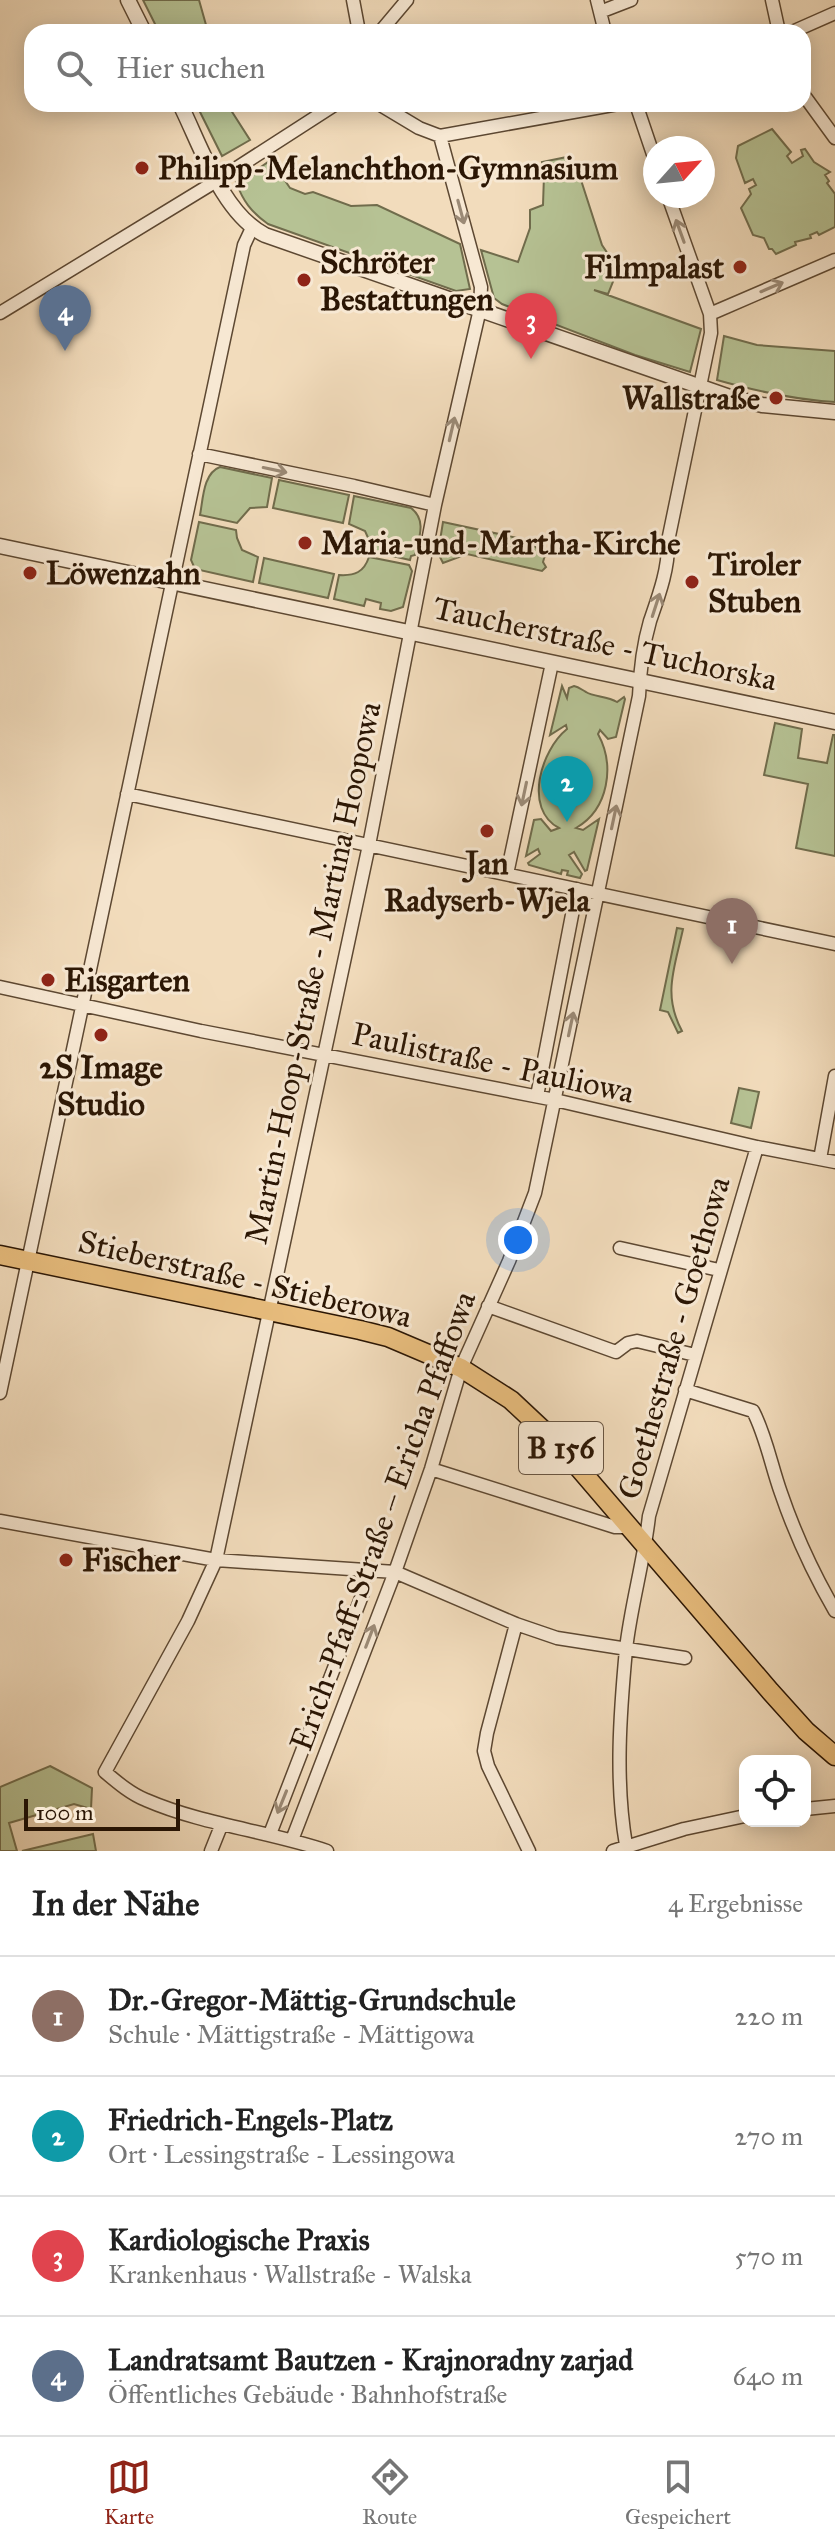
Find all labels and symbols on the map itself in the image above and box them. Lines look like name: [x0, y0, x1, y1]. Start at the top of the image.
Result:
north arrow: [643, 136, 715, 208]
place label: Philipp-Melanchthon-Gymnasium: [158, 149, 618, 188]
marker: Philipp-Melanchthon-Gymnasium: [133, 159, 151, 177]
one-way arrow: [454, 198, 469, 224]
one-way arrow: [672, 219, 687, 244]
place label: Schröter Bestattungen: [320, 243, 494, 319]
place label: Filmpalast: [584, 248, 725, 287]
marker: Filmpalast: [731, 258, 749, 276]
marker: Schröter Bestattungen: [295, 271, 313, 289]
one-way arrow: [760, 278, 784, 293]
pin: 4: [39, 285, 91, 351]
pin: 3: [505, 293, 557, 359]
place label: Wallstraße: [622, 379, 760, 418]
marker: Wallstraße: [767, 389, 785, 407]
one-way arrow: [445, 417, 460, 443]
one-way arrow: [262, 463, 287, 478]
place label: Maria-und-Martha-Kirche: [321, 524, 681, 563]
marker: Maria-und-Martha-Kirche: [296, 534, 314, 552]
place label: Tiroler Stuben: [708, 545, 802, 621]
place label: Löwenzahn: [46, 554, 201, 593]
marker: Löwenzahn: [21, 564, 39, 582]
marker: Tiroler Stuben: [683, 573, 701, 591]
street label: Taucherstraße - Tuchorska: [430, 589, 781, 700]
one-way arrow: [649, 593, 664, 618]
street label: Martin-Hoop-Straße - Martina Hoopowa: [236, 698, 390, 1248]
pin: 2: [541, 756, 593, 822]
one-way arrow: [516, 781, 531, 806]
one-way arrow: [607, 805, 622, 830]
marker: Jan Radyserb-Wjela: [478, 822, 496, 840]
place label: Jan Radyserb-Wjela: [384, 844, 592, 920]
pin: 1: [706, 898, 758, 964]
place label: Eisgarten: [64, 961, 190, 1000]
marker: Eisgarten: [39, 971, 57, 989]
one-way arrow: [564, 1011, 579, 1037]
street label: Paulistraße - Pauliowa: [348, 1014, 638, 1112]
marker: 2S Image Studio: [92, 1026, 110, 1044]
place label: 2S Image Studio: [39, 1048, 163, 1124]
street label: Goethestraße - Goethowa: [609, 1172, 739, 1504]
your location: [498, 1220, 538, 1260]
street label: Stieberstraße - Stieberowa: [75, 1222, 416, 1336]
street label: Erich-Pfaff-Straße – Ericha Pfaffowa: [282, 1286, 485, 1756]
road number: B 156: [519, 1422, 603, 1474]
place label: Fischer: [82, 1541, 181, 1580]
marker: Fischer: [57, 1551, 75, 1569]
one-way arrow: [364, 1625, 378, 1649]
one-way arrow: [274, 1789, 289, 1814]
scale bar: [24, 1795, 180, 1831]

